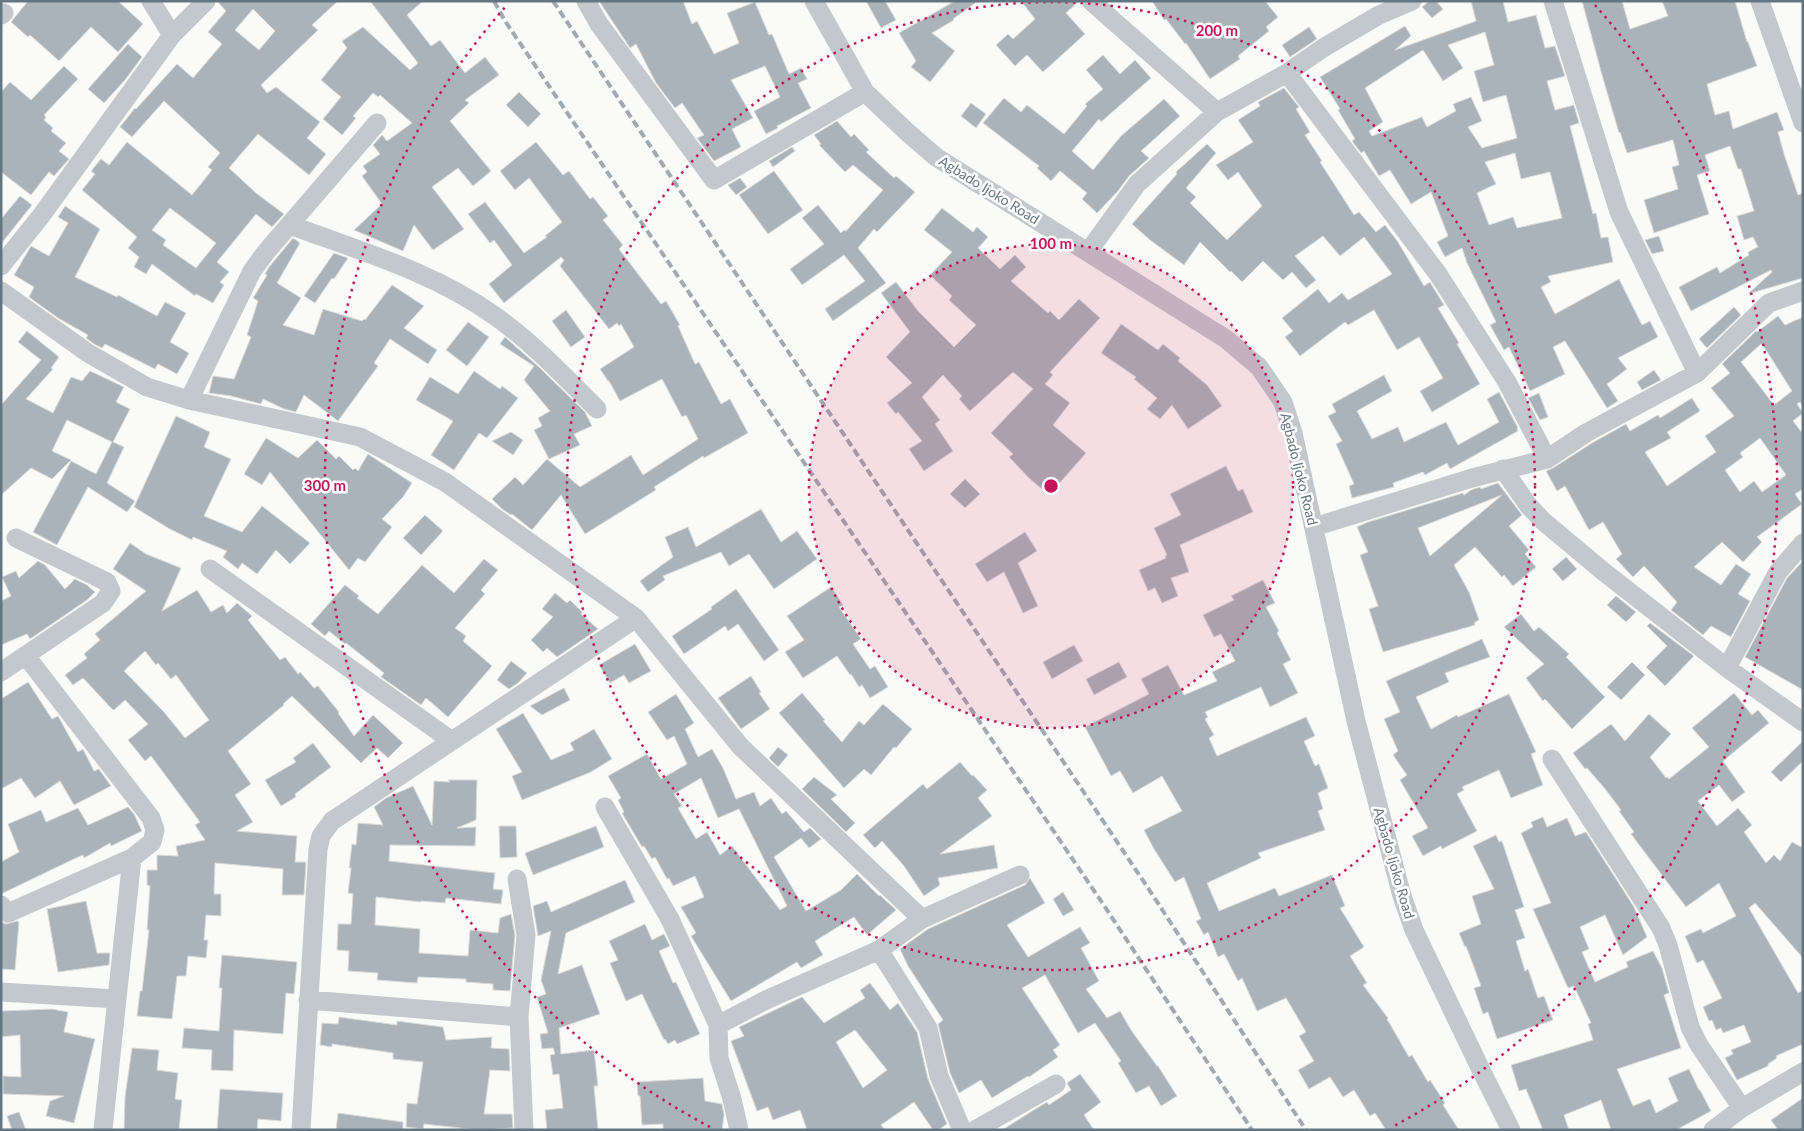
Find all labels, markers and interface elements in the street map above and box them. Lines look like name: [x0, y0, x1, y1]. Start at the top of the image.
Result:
text: 200 m: [1196, 21, 1238, 39]
street label: Agbado Ijoko Road: [936, 152, 1043, 227]
text: 100 m: [1030, 234, 1072, 252]
street label: Agbado Ijoko Road: [1277, 411, 1322, 527]
text: 300 m: [304, 476, 346, 494]
centre of rings: [1042, 477, 1060, 495]
street label: Agbado Ijoko Road: [1370, 805, 1419, 921]

